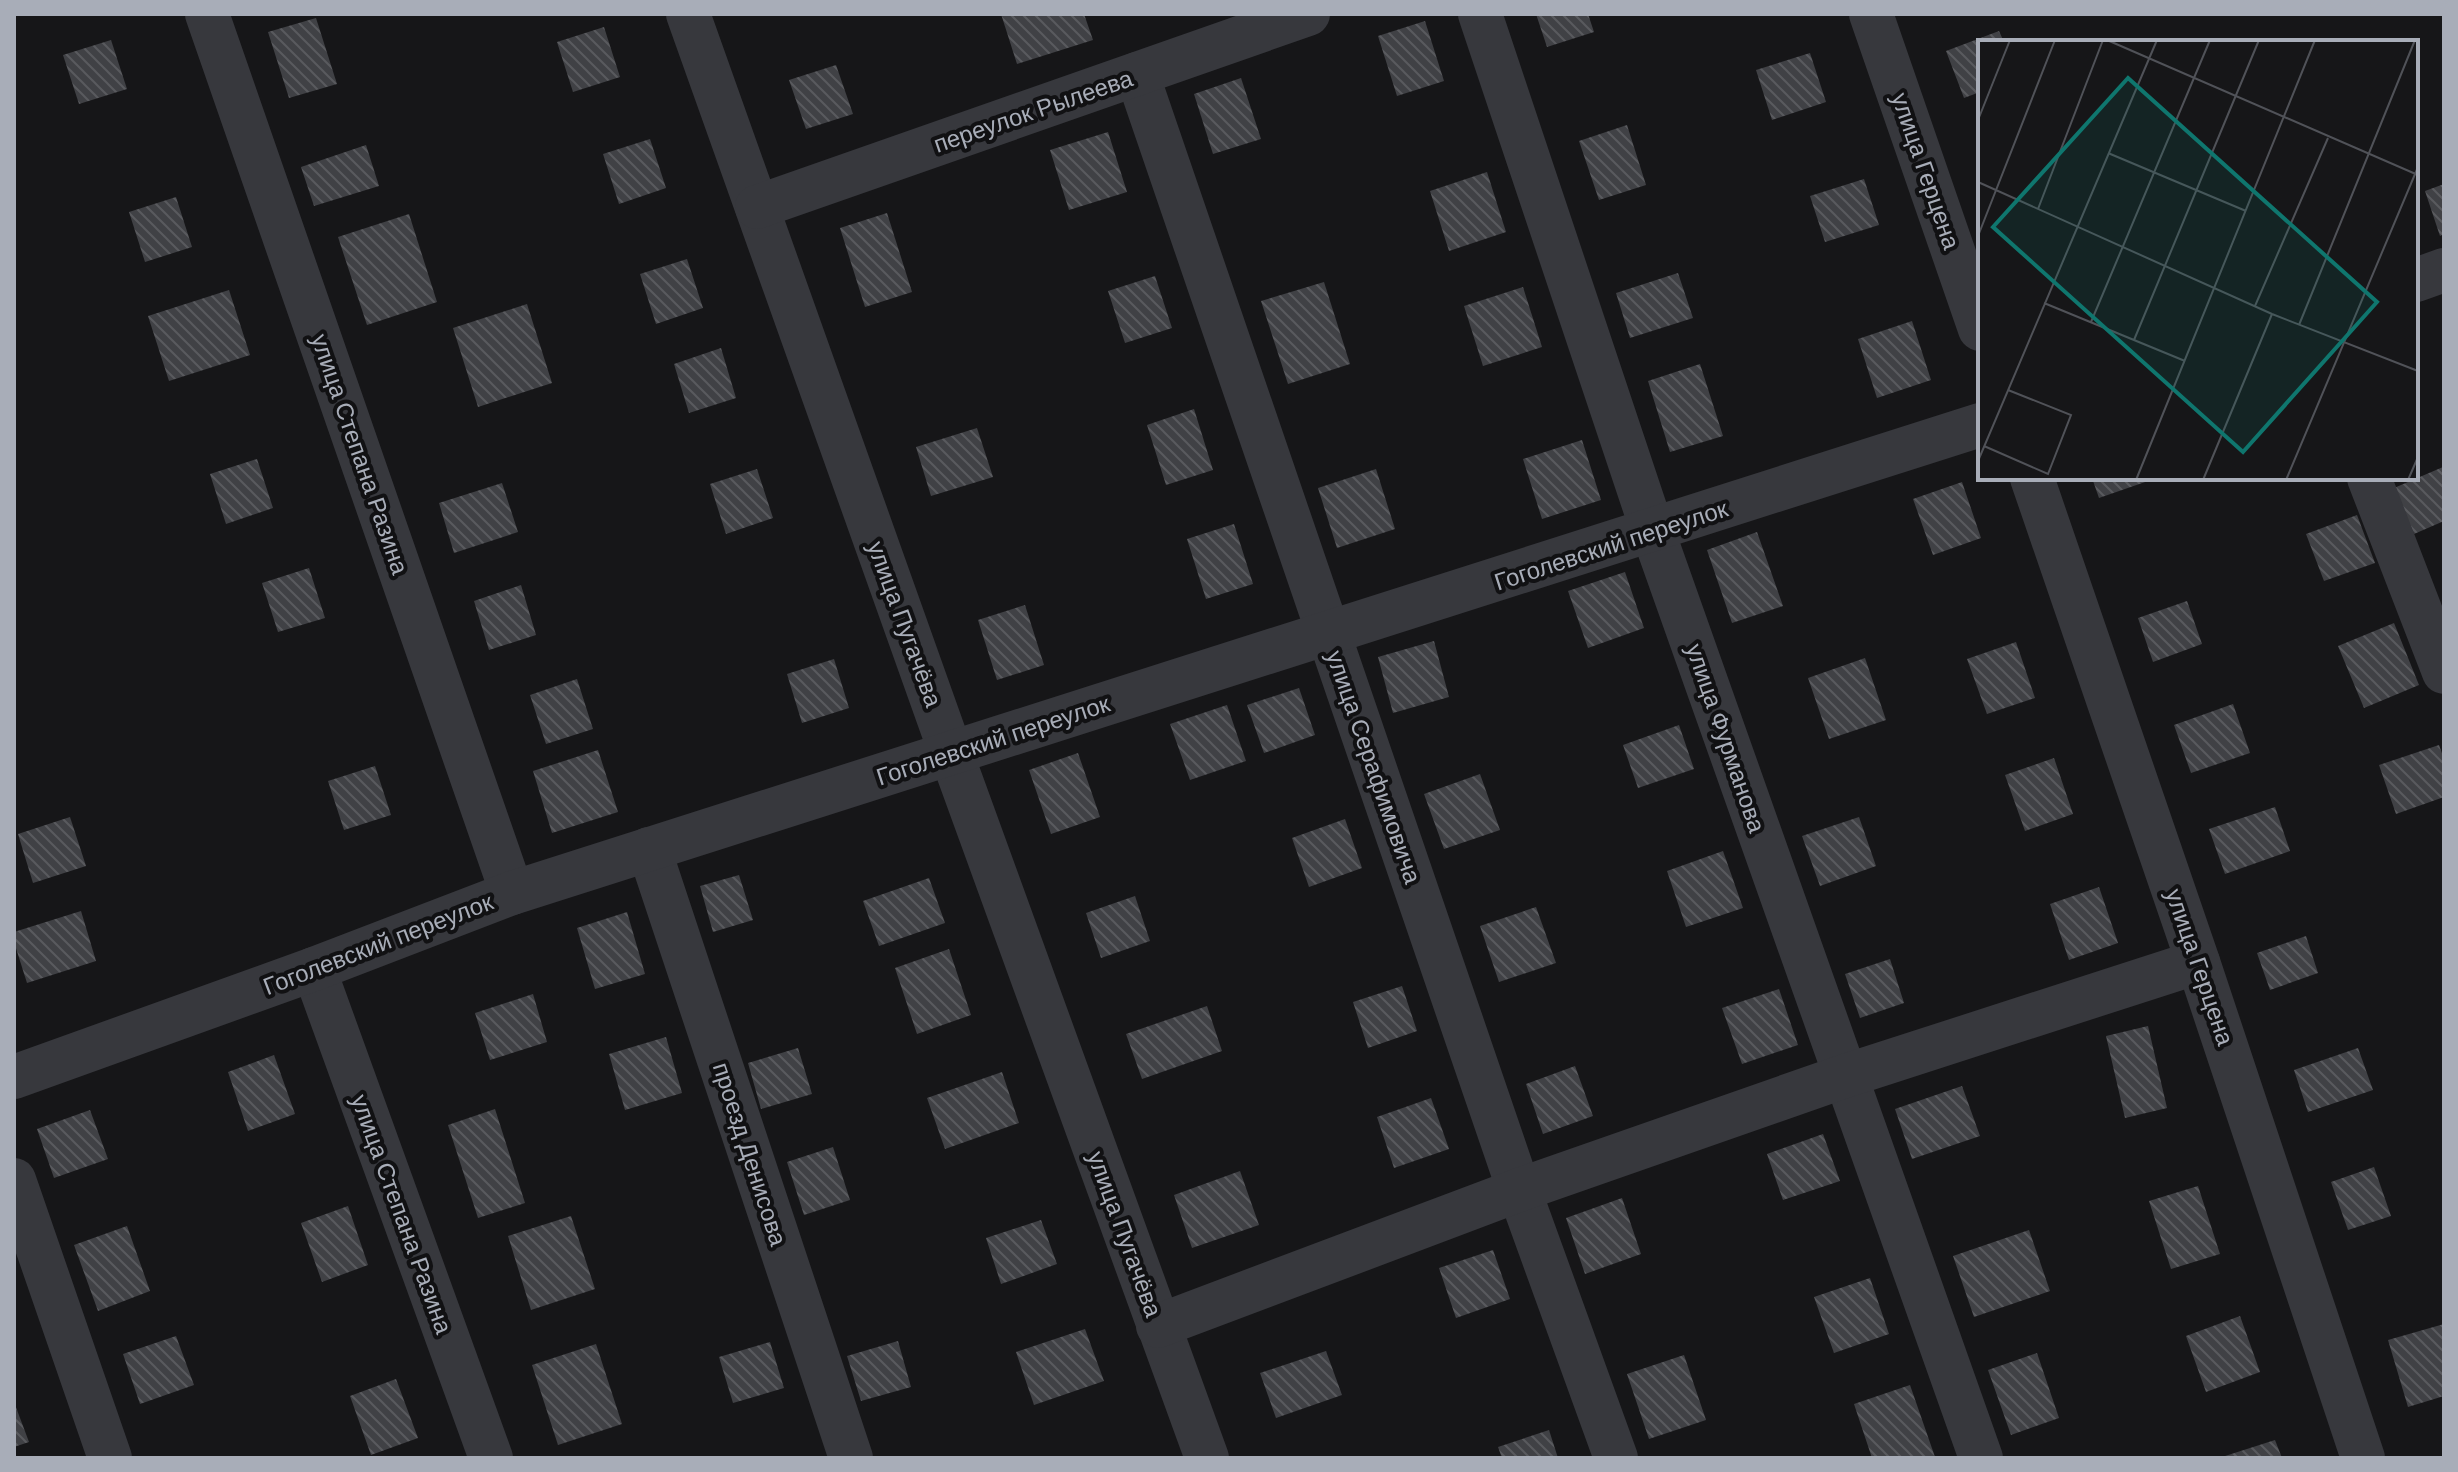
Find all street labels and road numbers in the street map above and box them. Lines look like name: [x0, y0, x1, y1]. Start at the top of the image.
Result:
street label: переулок Рылеева: [929, 62, 1137, 160]
street label: улица Герцена: [1885, 88, 1968, 254]
street label: улица Степана Разина: [304, 330, 416, 579]
street label: Гоголевский переулок: [1490, 492, 1732, 597]
street label: улица Пугачёва: [861, 537, 950, 712]
street label: улица Фурманова: [1679, 639, 1773, 837]
street label: улица Серафимовича: [1320, 646, 1429, 888]
street label: Гоголевский переулок: [872, 687, 1114, 792]
street label: улица Герцена: [2159, 884, 2242, 1050]
street label: Гоголевский переулок: [259, 886, 498, 1002]
street label: проезд Денисова: [706, 1058, 794, 1250]
street label: улица Степана Разина: [344, 1090, 460, 1338]
street label: улица Пугачёва: [1081, 1147, 1170, 1322]

